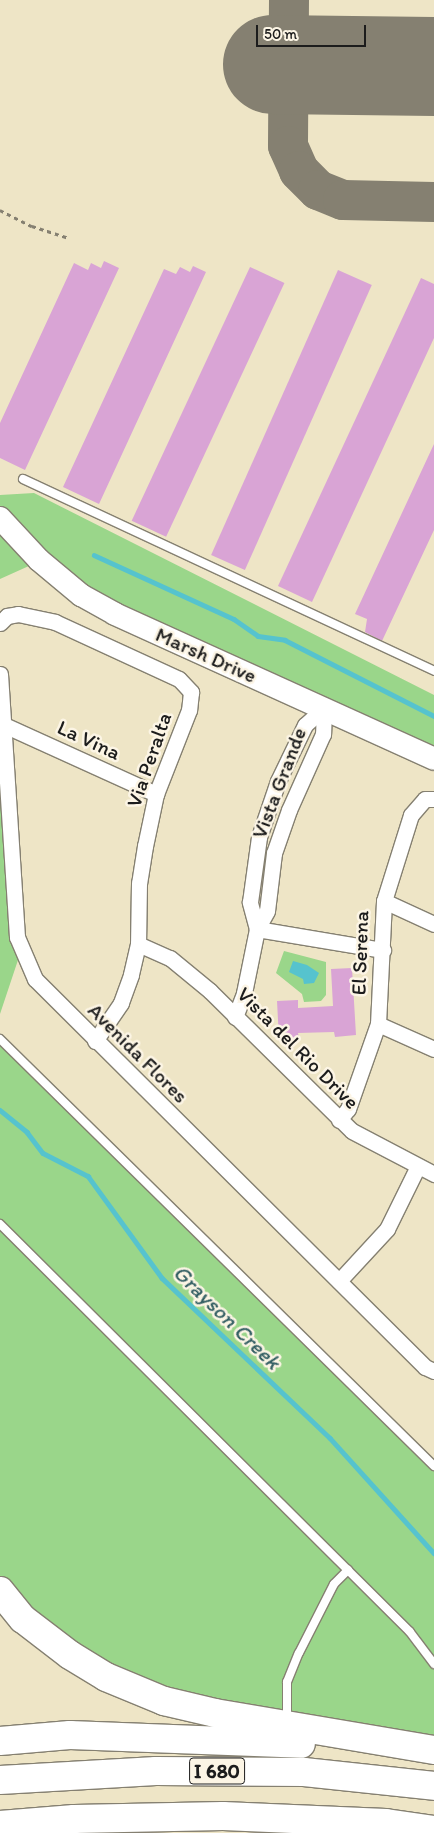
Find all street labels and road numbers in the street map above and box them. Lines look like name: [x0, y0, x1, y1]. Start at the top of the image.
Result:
street label: Marsh Drive: [151, 621, 261, 689]
street label: Via Peralta: [121, 710, 177, 810]
street label: La Vina: [54, 715, 124, 765]
street label: Vista Grande: [246, 724, 312, 842]
street label: El Serena: [346, 910, 374, 996]
street label: Vista del Rio Drive: [231, 981, 365, 1115]
street label: Avenida Flores: [83, 998, 193, 1108]
road number: I 680: [188, 1754, 246, 1788]

